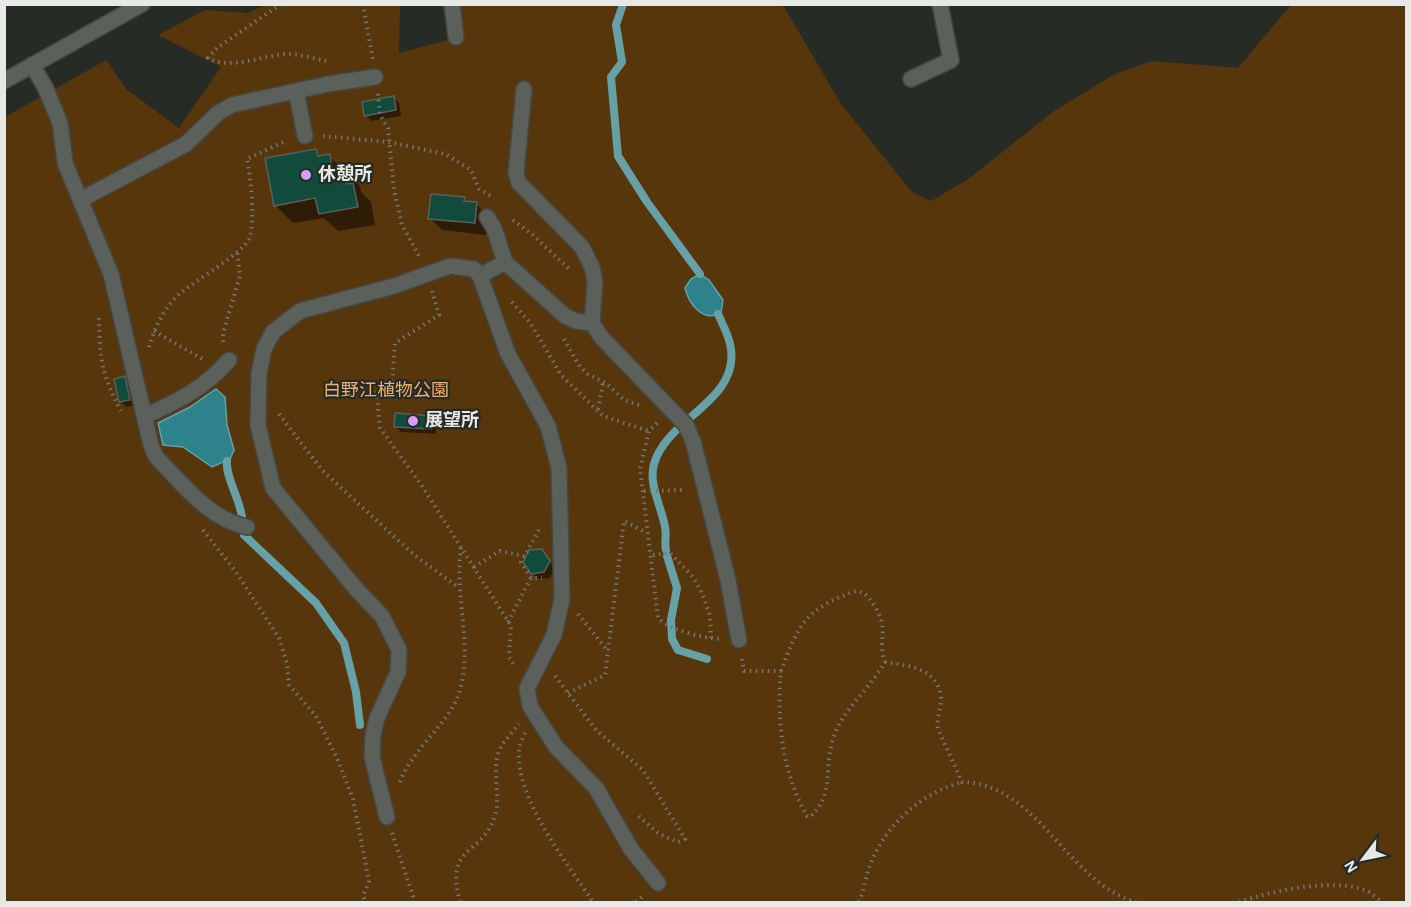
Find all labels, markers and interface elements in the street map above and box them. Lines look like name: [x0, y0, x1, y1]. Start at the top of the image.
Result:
place label: 休憩所: [318, 164, 372, 184]
marker: 休憩所: [299, 168, 313, 182]
park label: 白野江植物公園: [323, 380, 449, 400]
place label: 展望所: [425, 410, 479, 430]
marker: 展望所: [406, 414, 420, 428]
north arrow: [1333, 829, 1393, 889]
text: N: [1341, 857, 1361, 875]

